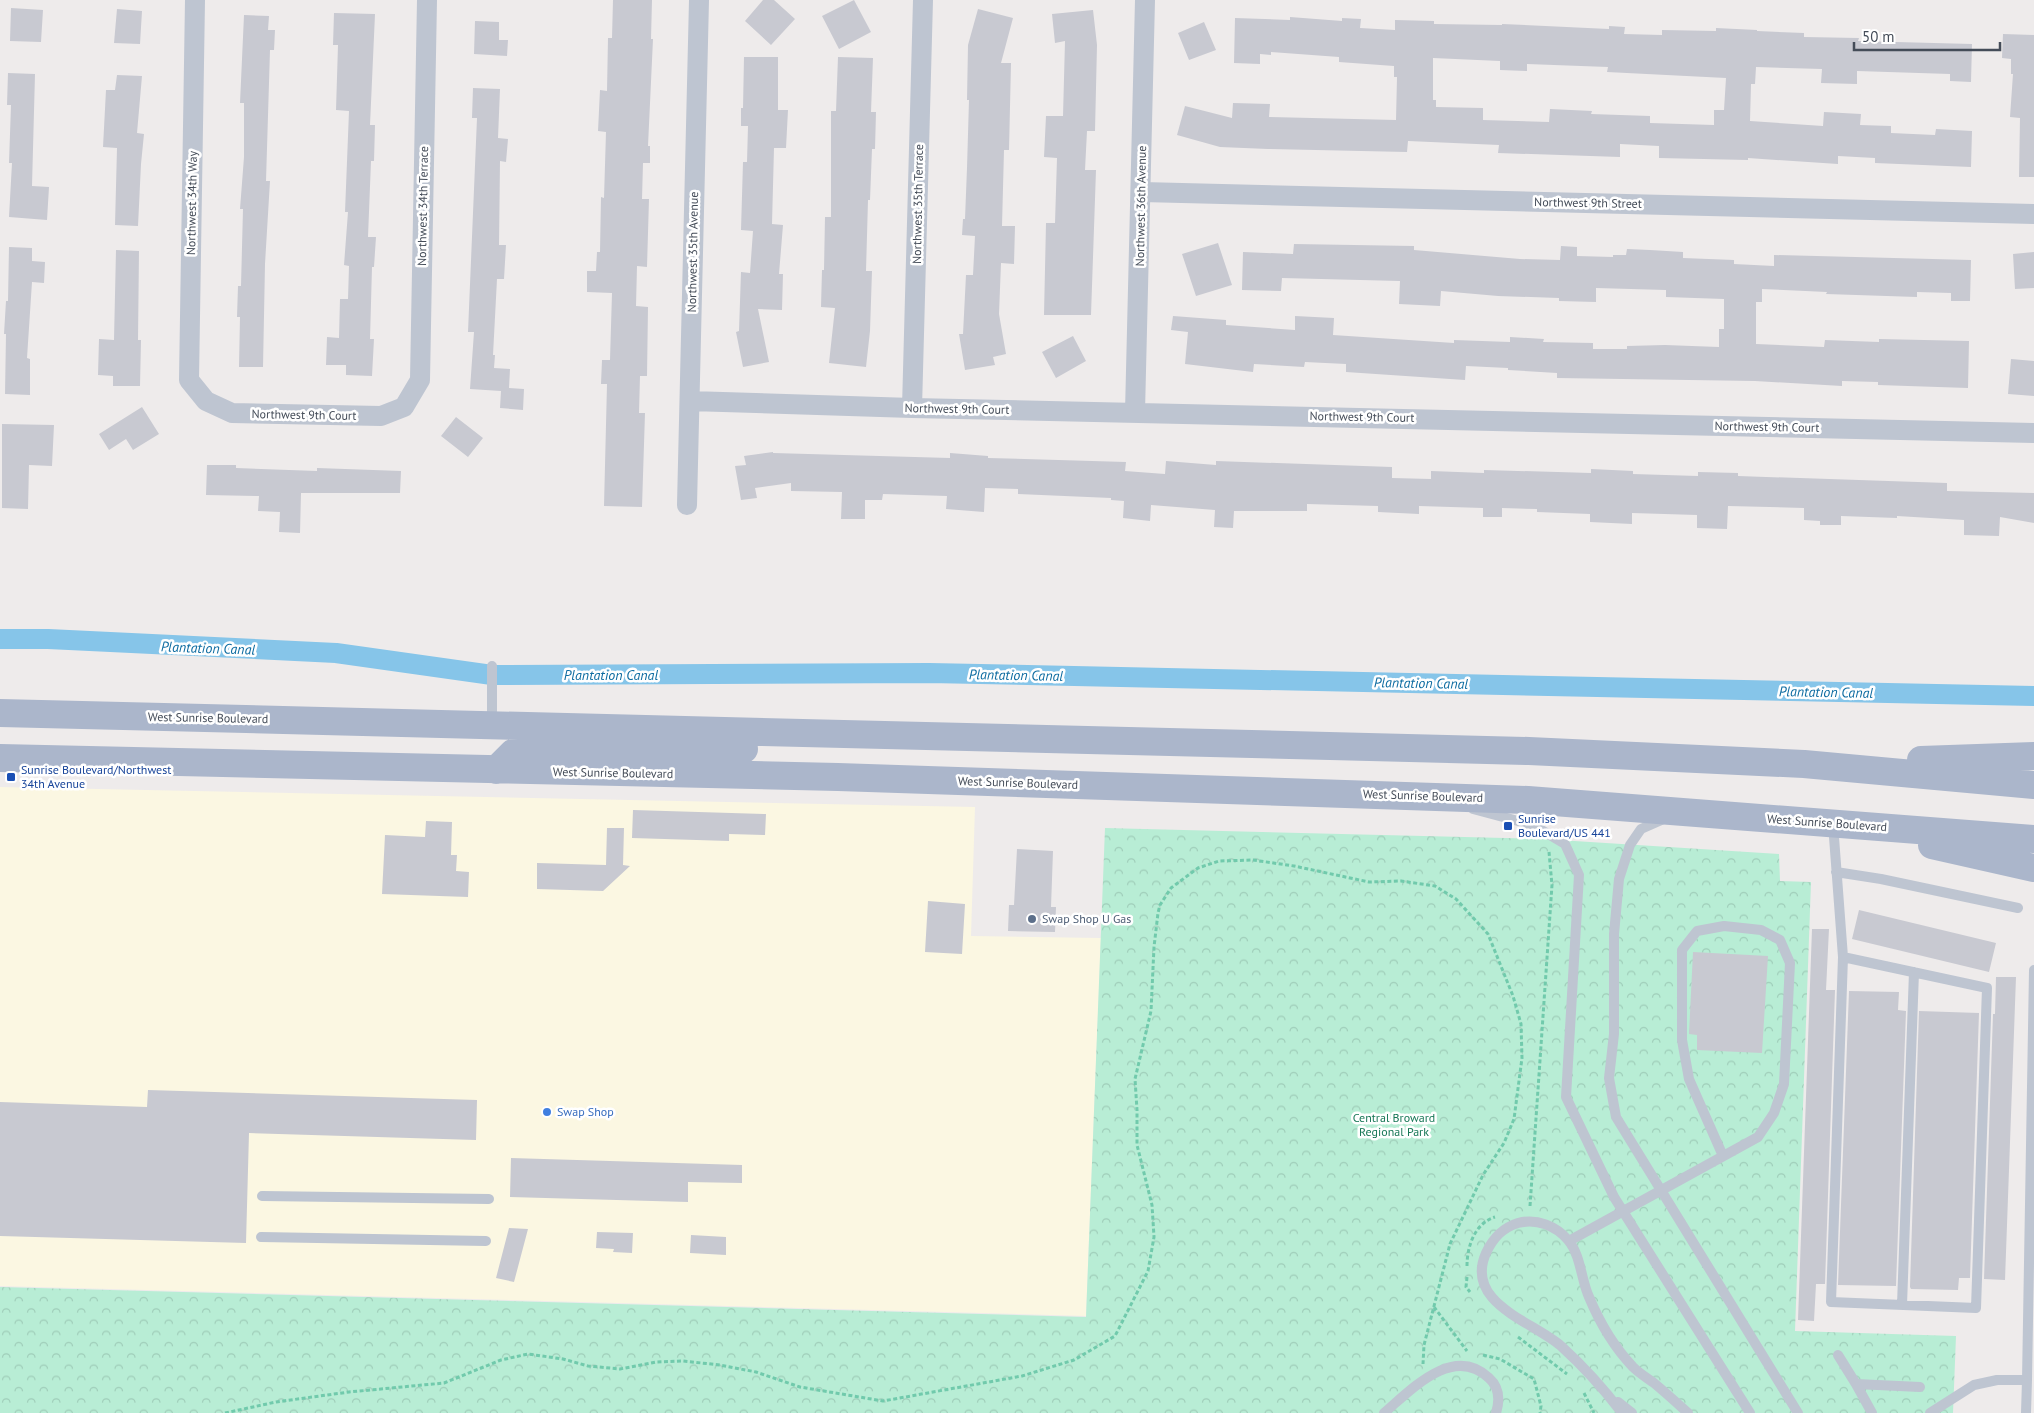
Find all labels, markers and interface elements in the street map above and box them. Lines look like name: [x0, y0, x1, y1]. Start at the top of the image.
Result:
scale bar: [1854, 20, 2000, 52]
text: 50 m: [1862, 27, 1895, 46]
street label: Northwest 35th Terrace: [909, 144, 926, 264]
street label: Northwest 34th Terrace: [414, 146, 431, 266]
street label: Northwest 36th Avenue: [1132, 146, 1149, 266]
street label: Northwest 34th Way: [183, 150, 200, 255]
street label: Northwest 35th Avenue: [684, 192, 701, 312]
street label: Northwest 9th Street: [1534, 194, 1642, 211]
street label: Northwest 9th Court: [904, 400, 1010, 417]
street label: Northwest 9th Court: [251, 406, 357, 423]
street label: Northwest 9th Court: [1309, 408, 1415, 425]
street label: Northwest 9th Court: [1714, 418, 1820, 435]
water label: Plantation Canal: [161, 637, 256, 659]
water label: Plantation Canal: [969, 665, 1064, 685]
water label: Plantation Canal: [564, 666, 658, 684]
water label: Plantation Canal: [1374, 673, 1469, 693]
water label: Plantation Canal: [1779, 682, 1874, 702]
street label: West Sunrise Boulevard: [148, 709, 268, 726]
place label: Sunrise Boulevard/Northwest 34th Avenue: [21, 762, 171, 791]
street label: West Sunrise Boulevard: [553, 764, 673, 781]
marker: Sunrise Boulevard/Northwest 34th Avenue: [5, 771, 17, 783]
street label: West Sunrise Boulevard: [958, 773, 1078, 792]
street label: West Sunrise Boulevard: [1363, 786, 1483, 805]
place label: Sunrise Boulevard/US 441: [1518, 811, 1611, 840]
street label: West Sunrise Boulevard: [1766, 811, 1888, 834]
marker: Sunrise Boulevard/US 441: [1502, 820, 1514, 832]
place label: Swap Shop U Gas: [1042, 911, 1131, 926]
marker: Swap Shop U Gas: [1026, 913, 1038, 925]
place label: Swap Shop: [557, 1104, 614, 1119]
marker: Swap Shop: [541, 1106, 553, 1118]
park label: Central Broward Regional Park: [1353, 1110, 1435, 1139]

